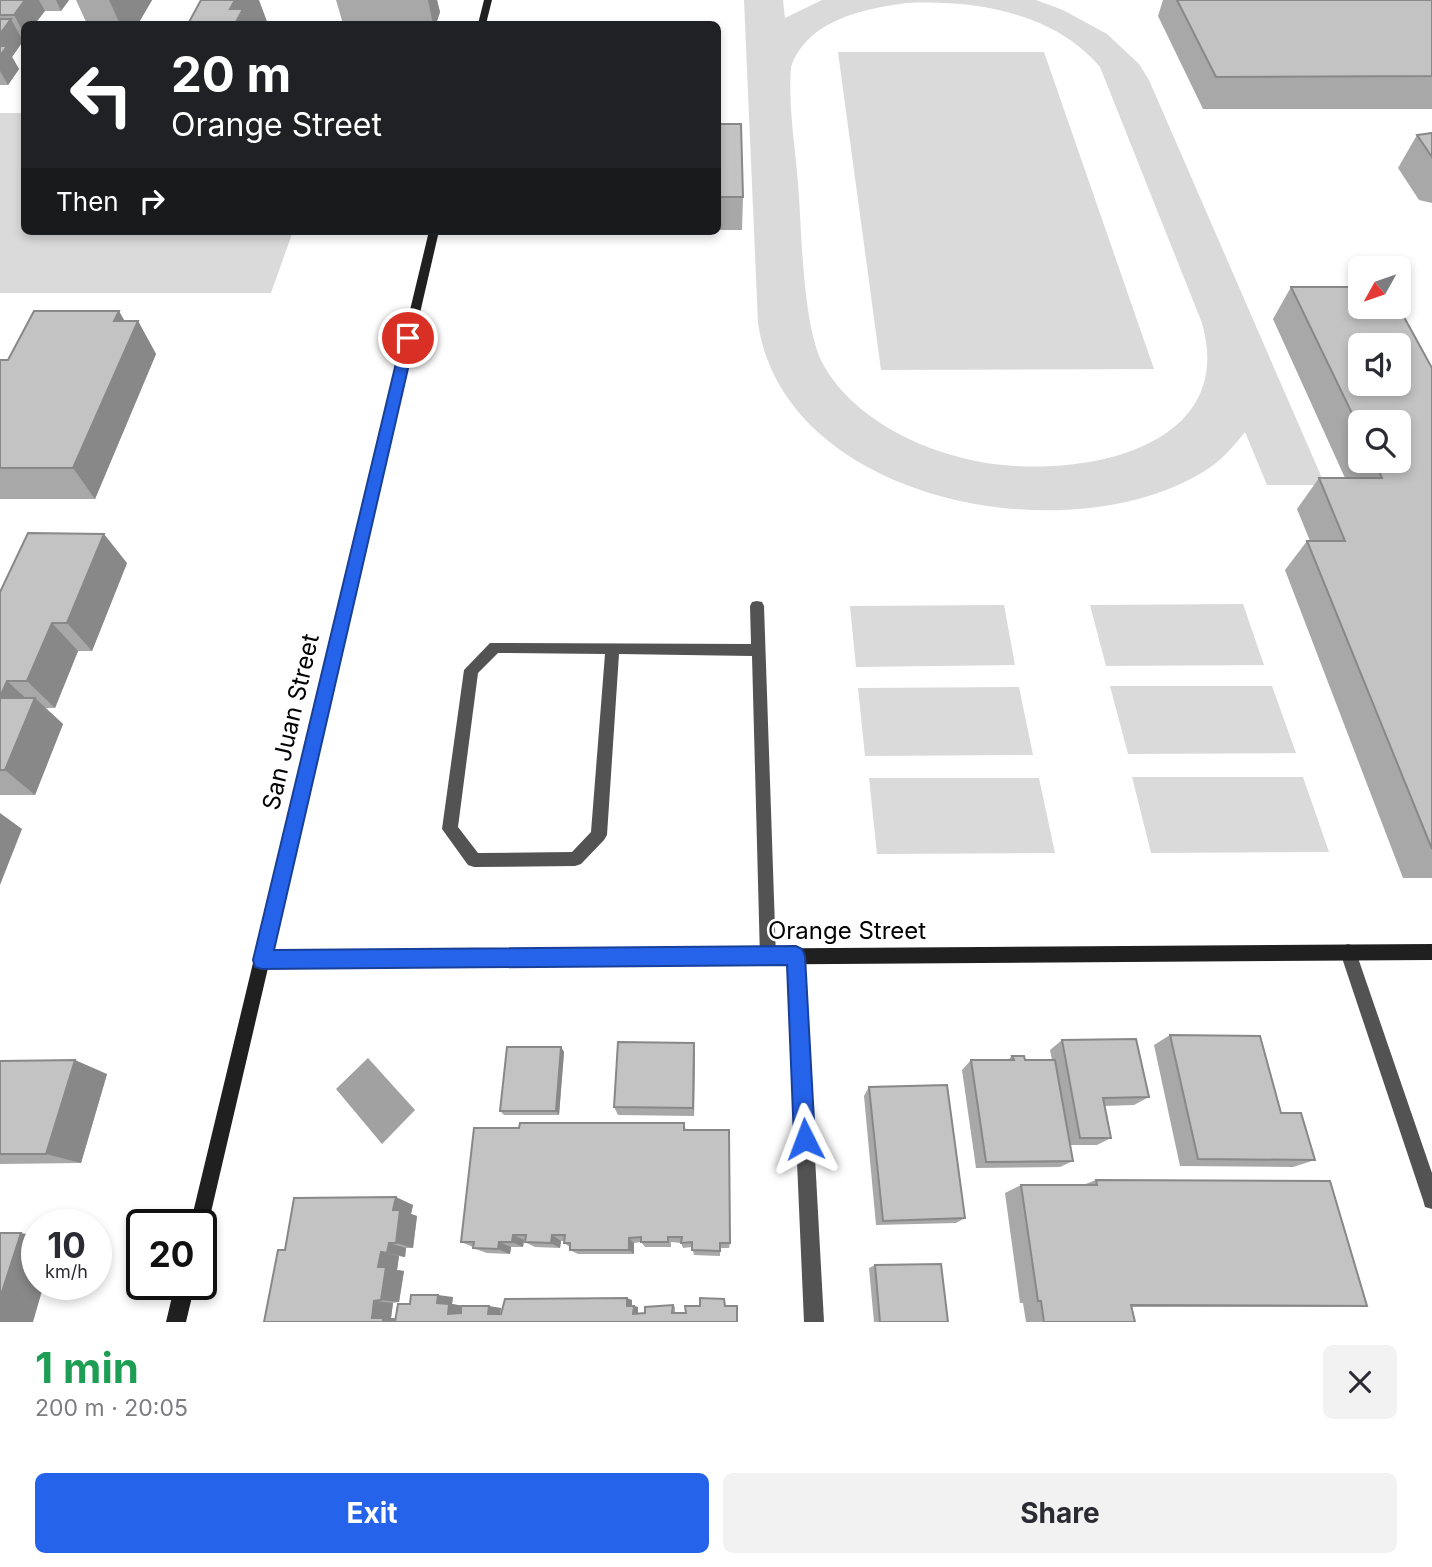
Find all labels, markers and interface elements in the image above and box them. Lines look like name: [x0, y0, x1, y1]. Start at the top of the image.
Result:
text: 20 m: [171, 45, 291, 104]
icon: left: [56, 49, 147, 140]
text: Orange Street: [171, 105, 382, 144]
icon: right: [133, 182, 171, 220]
text: Then: [56, 186, 119, 217]
north arrow: [1348, 256, 1410, 318]
map controls: [1348, 256, 1411, 473]
pin: [378, 308, 438, 368]
icon: arrive: [389, 319, 427, 357]
button: sound: [1348, 333, 1411, 396]
button: search: [1348, 410, 1411, 473]
street label: San Juan Street: [256, 631, 325, 813]
street label: Orange Street: [768, 916, 926, 945]
position arrow: [768, 1102, 842, 1176]
speed limit sign: 20: [126, 1209, 217, 1300]
text: 10: [47, 1224, 86, 1266]
text: km/h: [45, 1261, 88, 1282]
text: 1 min: [35, 1342, 139, 1393]
button: close: [1323, 1345, 1397, 1419]
text: 200 m · 20:05: [35, 1394, 188, 1422]
button: Exit: [35, 1473, 709, 1553]
button: Share: [723, 1473, 1397, 1553]

